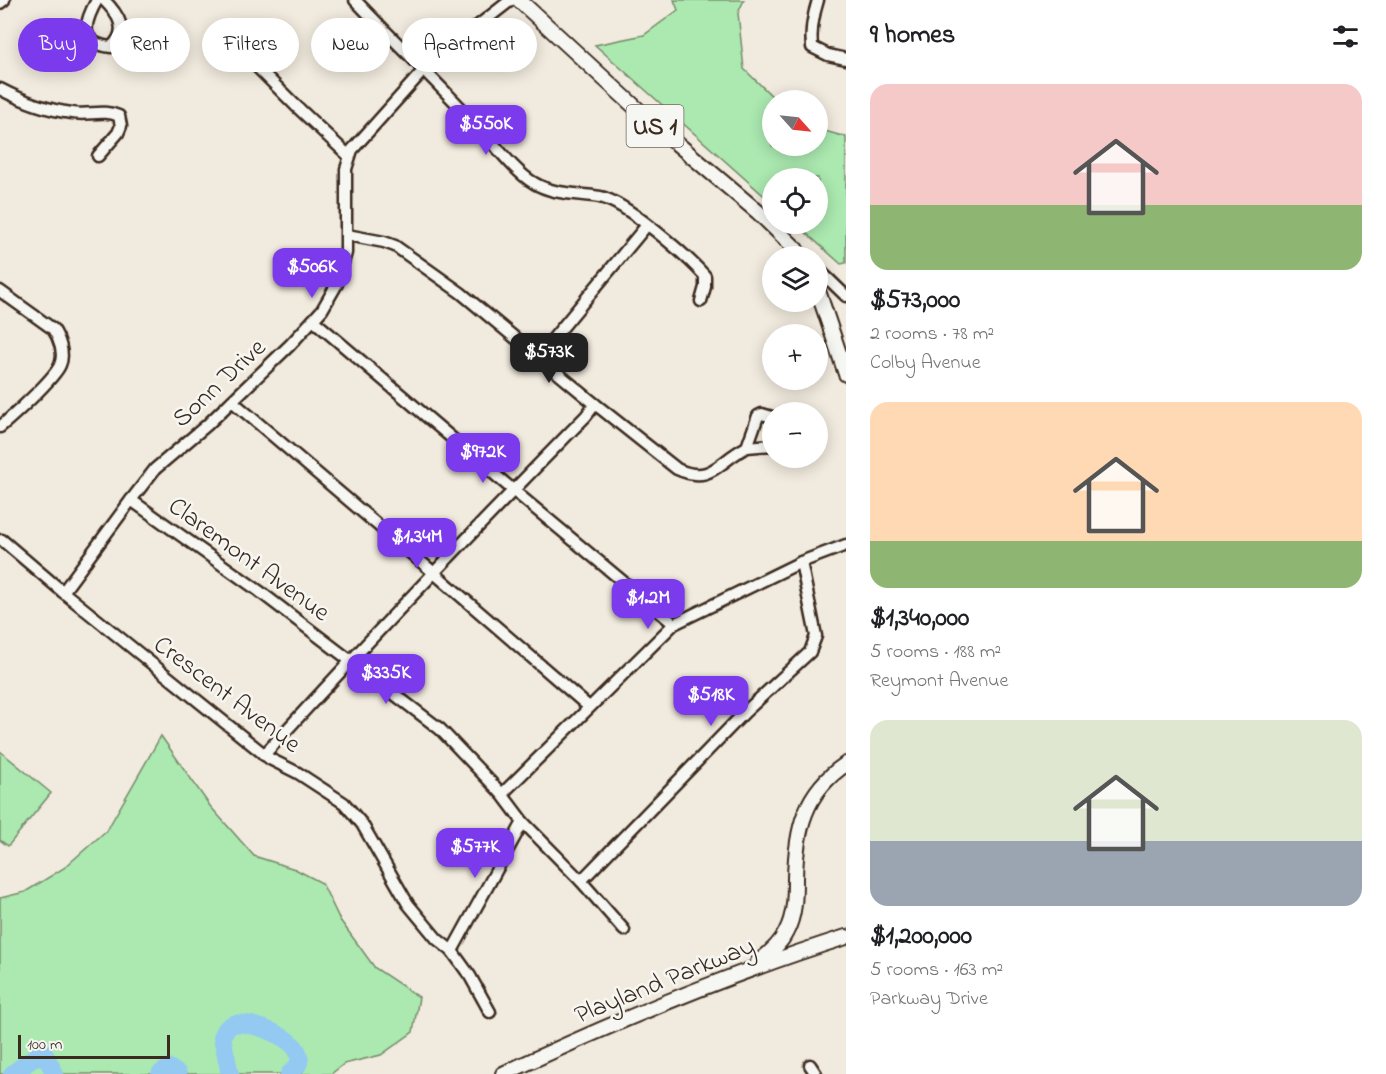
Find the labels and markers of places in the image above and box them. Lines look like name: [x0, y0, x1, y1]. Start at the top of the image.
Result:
pin: $550K: [444, 105, 528, 156]
pin: $506K: [270, 248, 354, 299]
pin: $573K: [507, 333, 591, 384]
pin: $972K: [441, 433, 525, 484]
pin: $1.34M: [368, 518, 466, 569]
pin: $1.2M: [606, 579, 690, 630]
pin: $335K: [344, 654, 428, 705]
pin: $518K: [669, 676, 753, 727]
pin: $577K: [433, 828, 517, 879]

